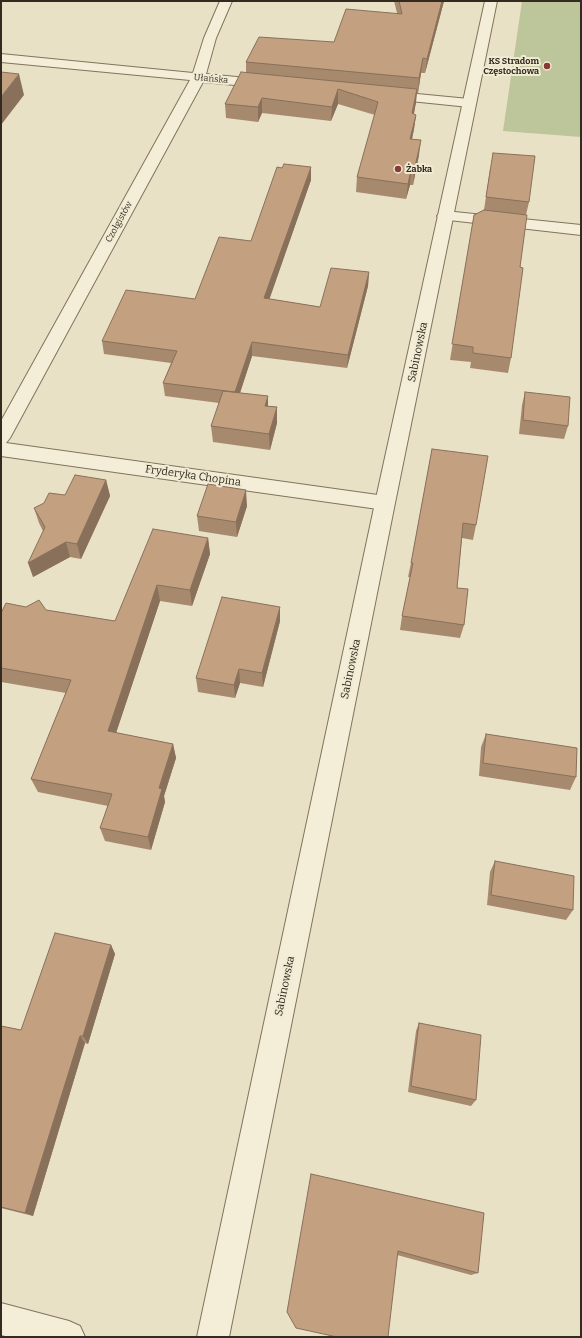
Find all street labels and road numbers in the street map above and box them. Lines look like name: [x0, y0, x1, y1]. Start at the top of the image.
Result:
street label: Ułańska: [193, 72, 229, 86]
street label: Czołgistów: [103, 200, 135, 244]
street label: Sabinowska: [405, 321, 431, 383]
street label: Fryderyka Chopina: [144, 463, 242, 489]
street label: Sabinowska: [338, 638, 364, 700]
street label: Sabinowska: [272, 955, 298, 1017]

